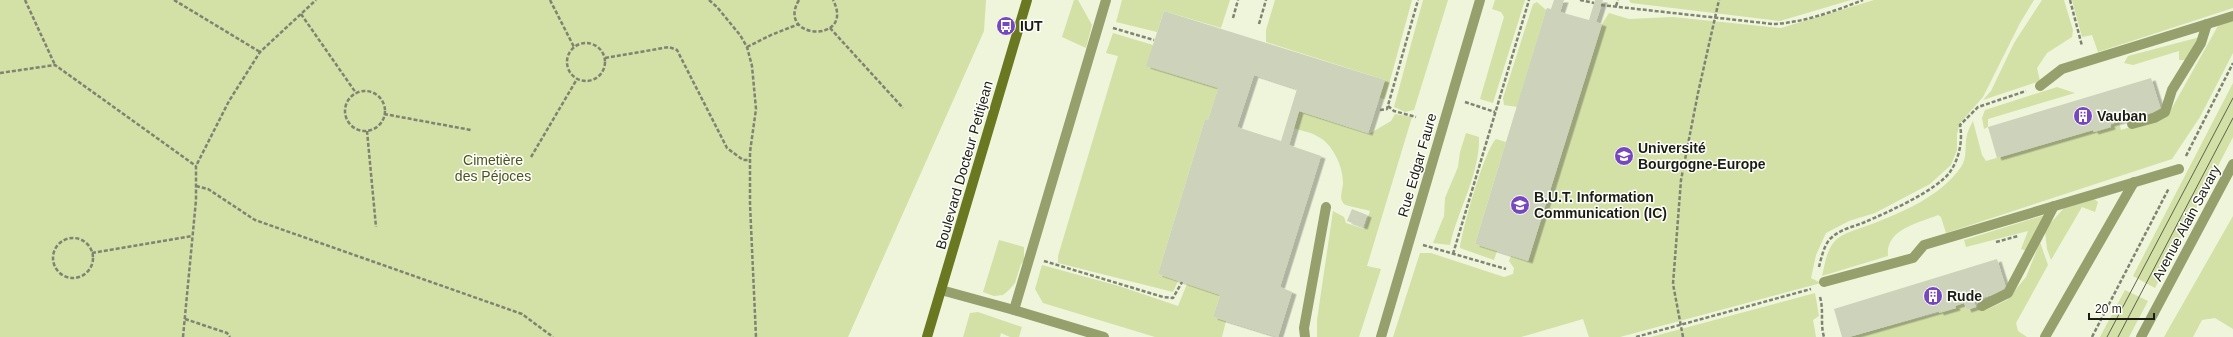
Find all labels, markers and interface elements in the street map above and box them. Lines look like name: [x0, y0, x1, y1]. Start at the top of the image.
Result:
bus stop icon: IUT: [995, 15, 1017, 37]
place label: IUT: [1020, 18, 1043, 34]
street label: Boulevard Docteur Petitjean: [932, 79, 996, 251]
building icon: Vauban: [2072, 105, 2094, 127]
place label: Vauban: [2097, 108, 2147, 124]
street label: Rue Edgar Faure: [1395, 111, 1440, 219]
place label: Université Bourgogne-Europe: [1638, 140, 1766, 172]
school or university icon: Université Bourgogne-Europe: [1613, 145, 1635, 167]
park label: Cimetière des Péjoces: [455, 152, 531, 184]
street label: Avenue Alain Savary: [2149, 162, 2223, 284]
place label: B.U.T. Information Communication (IC): [1534, 189, 1667, 221]
school or university icon: B.U.T. Information Communication (IC): [1509, 194, 1531, 216]
building icon: Rude: [1922, 285, 1944, 307]
place label: Rude: [1947, 288, 1982, 304]
scale bar: [2089, 295, 2154, 321]
text: 20 m: [2095, 302, 2122, 316]

